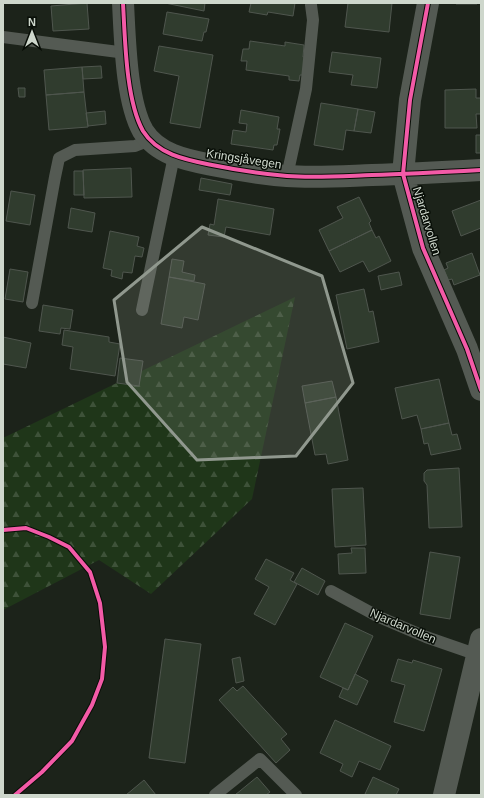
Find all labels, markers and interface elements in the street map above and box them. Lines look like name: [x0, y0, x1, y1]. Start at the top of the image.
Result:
north arrow: [12, 12, 52, 52]
text: N: [28, 16, 36, 28]
street label: Kringsjåvegen: [205, 146, 283, 172]
street label: Njardarvollen: [410, 185, 444, 257]
street label: Njardarvollen: [368, 606, 438, 646]

